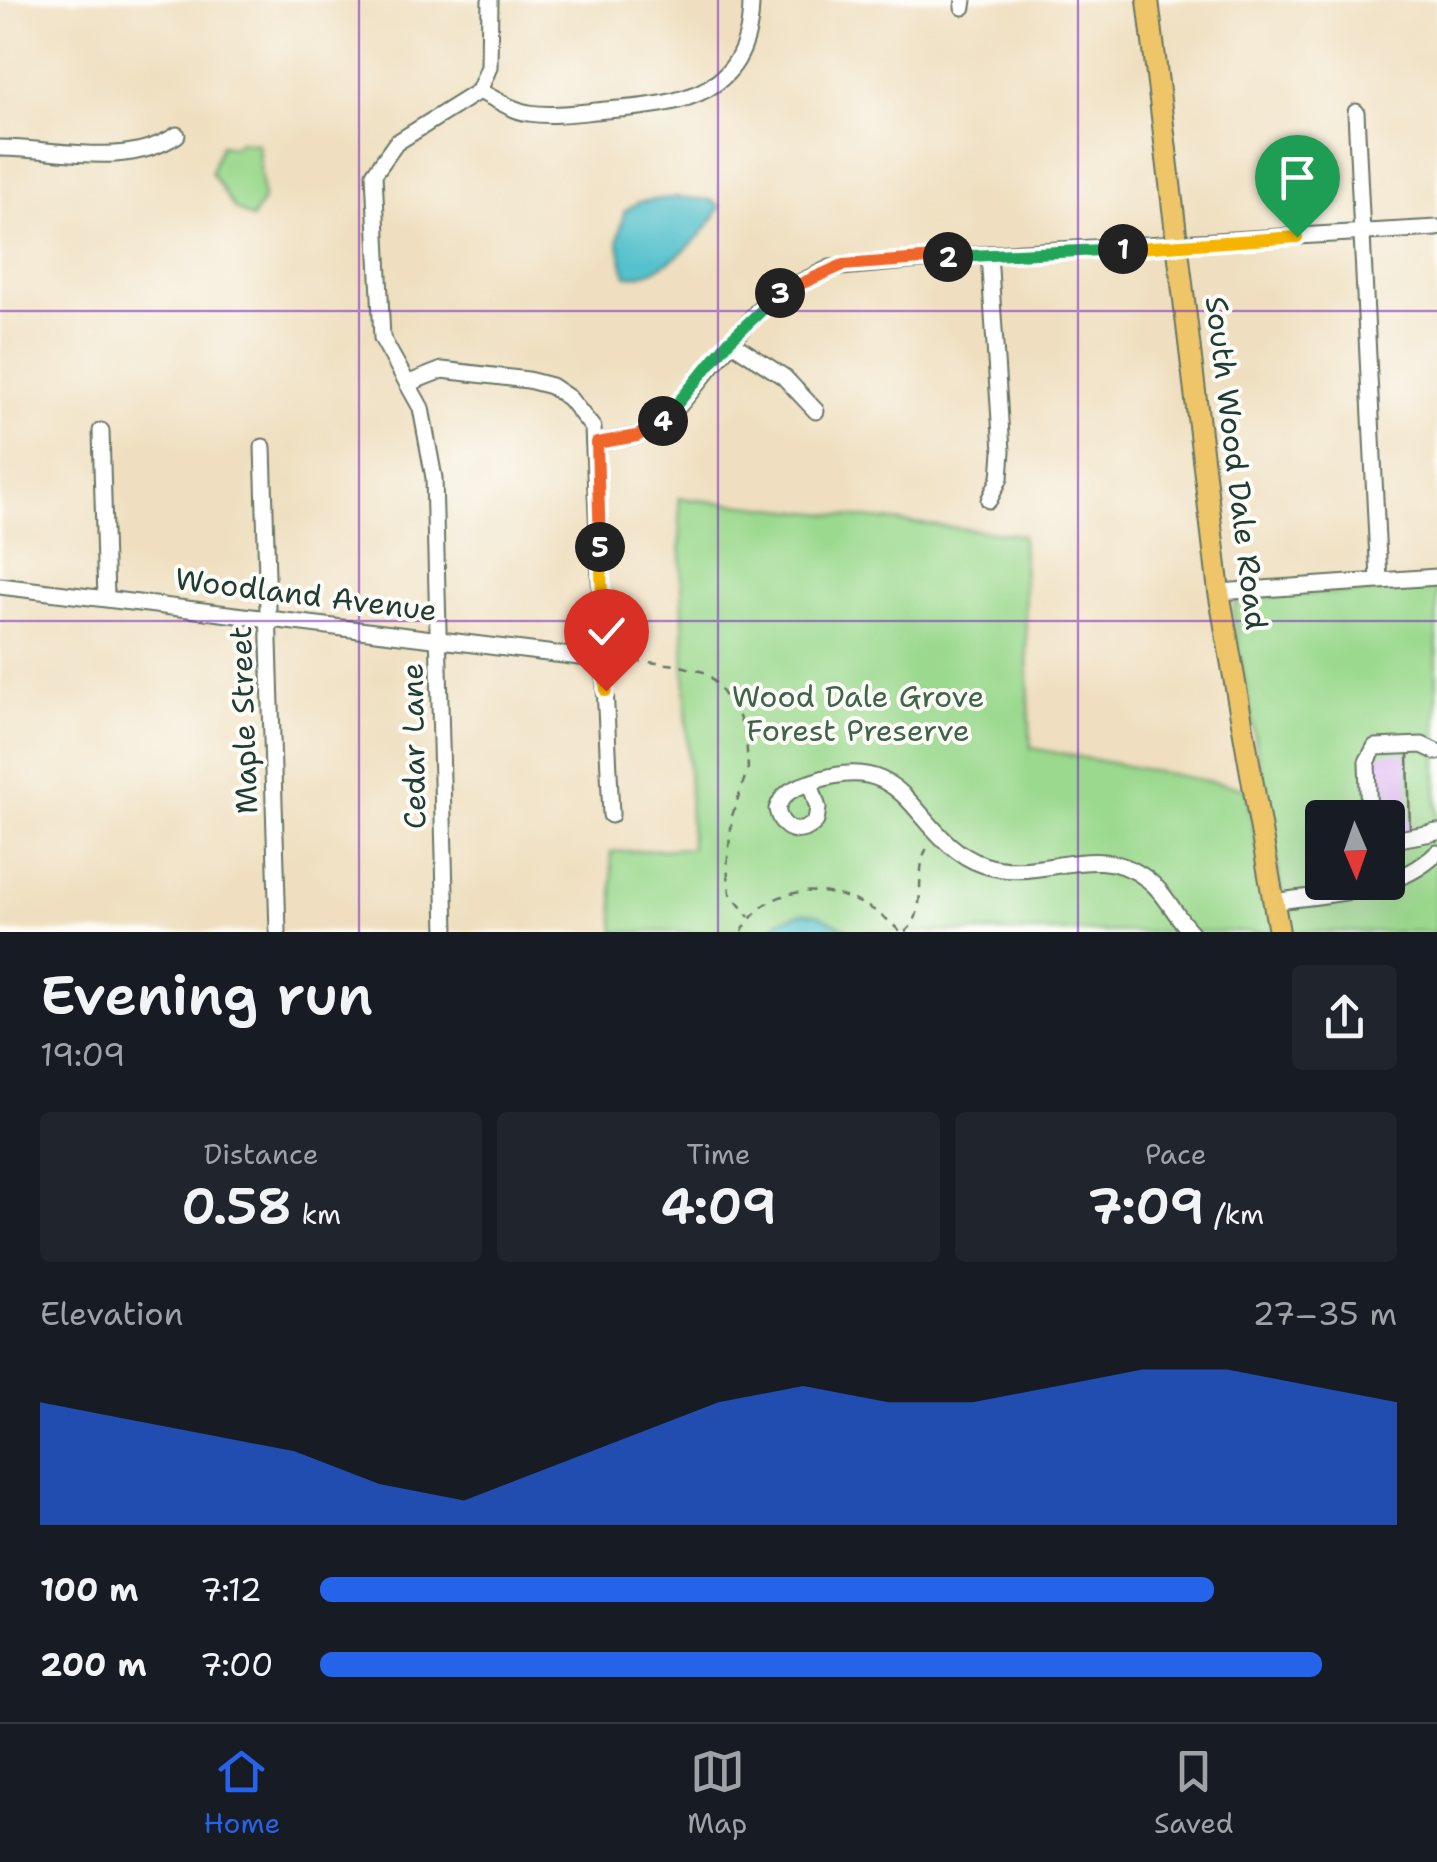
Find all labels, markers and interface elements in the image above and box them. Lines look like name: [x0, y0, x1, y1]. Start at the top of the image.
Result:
pin: [1255, 135, 1340, 238]
icon: arrive: [1270, 150, 1325, 205]
pin: 1: [1098, 224, 1148, 274]
text: 1: [1117, 230, 1129, 268]
pin: 2: [923, 232, 973, 282]
text: 2: [938, 238, 958, 276]
pin: 3: [755, 268, 805, 318]
text: 3: [770, 274, 790, 312]
street label: South Wood Dale Road: [1196, 294, 1277, 632]
pin: 4: [638, 396, 688, 446]
text: 4: [653, 402, 673, 440]
pin: 5: [575, 522, 625, 572]
text: 5: [591, 528, 609, 566]
street label: Woodland Avenue: [173, 558, 439, 631]
pin: [564, 589, 649, 692]
icon: check: [579, 604, 634, 659]
street label: Maple Street: [220, 625, 267, 815]
street label: Cedar Lane: [392, 663, 435, 829]
park label: Wood Dale Grove Forest Preserve: [732, 676, 984, 751]
north arrow: [1305, 800, 1405, 900]
map controls: [1305, 800, 1405, 900]
text: Evening run: [40, 958, 373, 1032]
button: share: [1292, 965, 1397, 1070]
text: 19:09: [40, 1033, 125, 1076]
text: Distance: [204, 1135, 319, 1173]
text: Time: [686, 1135, 751, 1173]
text: Pace: [1145, 1135, 1207, 1173]
text: 0.58: [181, 1173, 292, 1240]
text: 4:09: [660, 1173, 777, 1240]
text: 7:09: [1088, 1173, 1205, 1240]
text: km: [292, 1195, 341, 1233]
text: /km: [1205, 1195, 1264, 1233]
text: Elevation: [40, 1292, 183, 1335]
text: 27–35 m: [1252, 1292, 1397, 1335]
text: 100 m: [40, 1568, 139, 1611]
text: 7:12: [200, 1568, 262, 1611]
text: 200 m: [40, 1643, 147, 1686]
text: 7:00: [200, 1643, 273, 1686]
tab: Home: [203, 1744, 280, 1842]
tab: Map: [687, 1744, 747, 1842]
tab: Saved: [1154, 1744, 1234, 1842]

